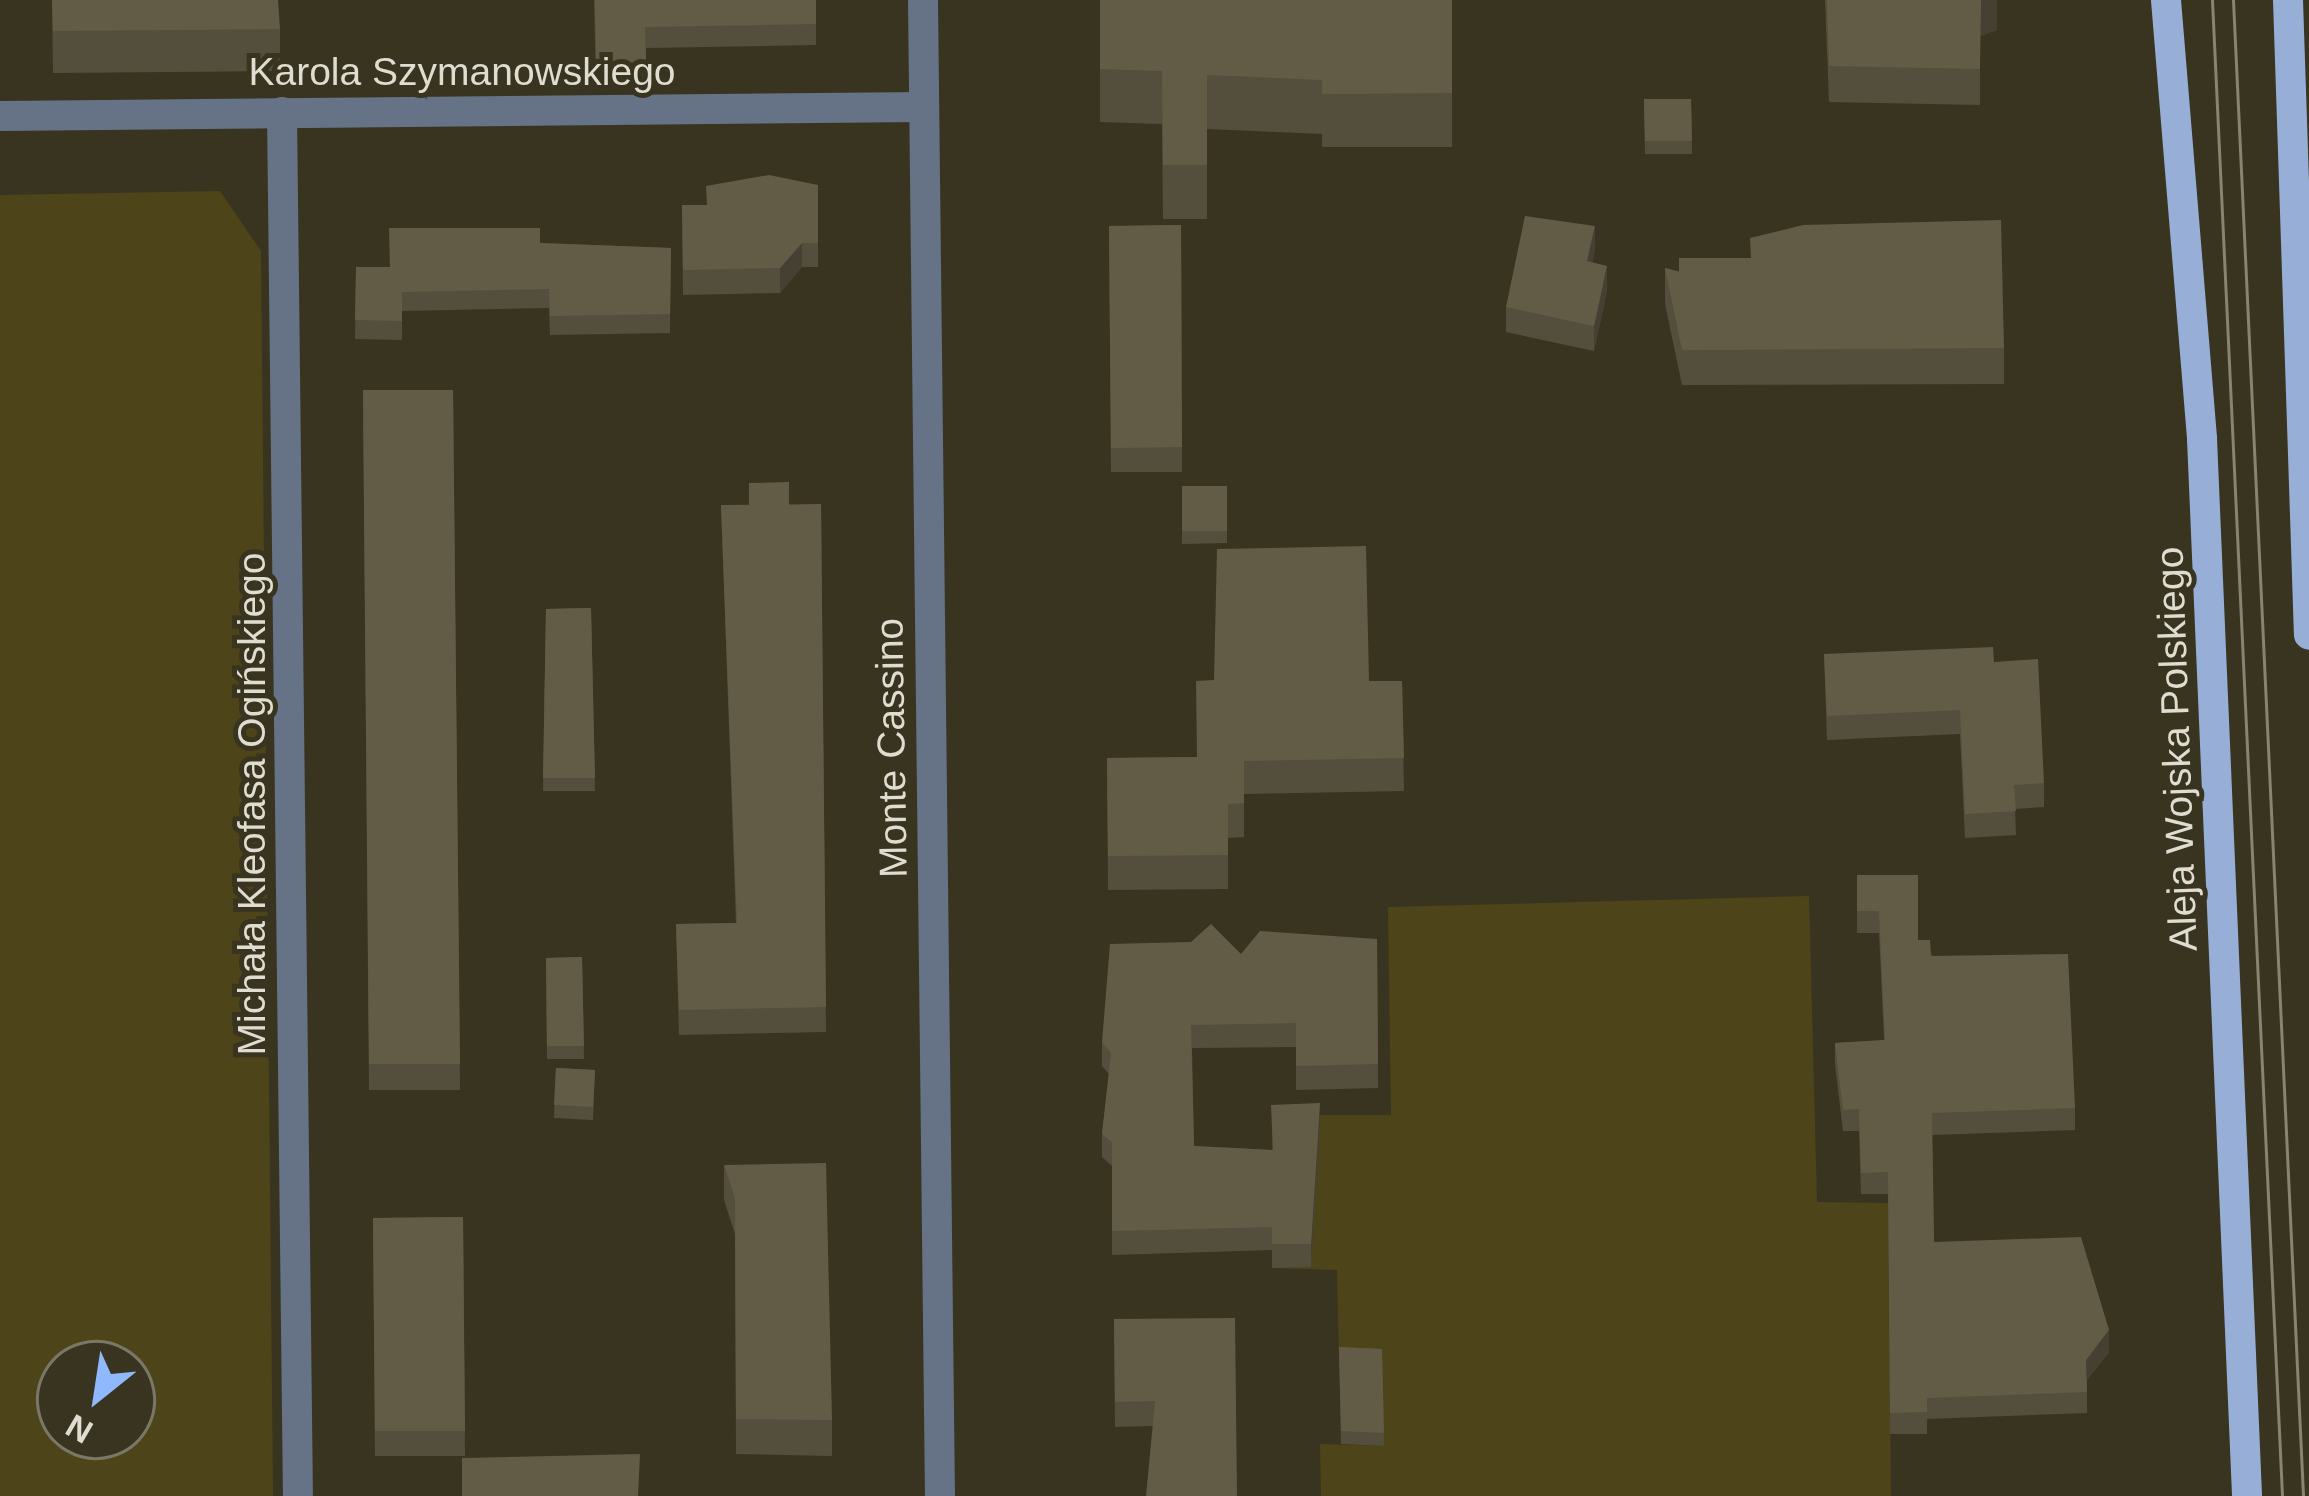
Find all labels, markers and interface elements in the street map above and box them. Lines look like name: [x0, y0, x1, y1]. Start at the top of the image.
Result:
street label: Karola Szymanowskiego: [248, 49, 676, 95]
street label: Aleja Wojska Polskiego: [2147, 546, 2207, 952]
street label: Michała Kleofasa Ogińskiego: [229, 553, 275, 1055]
street label: Monte Cassino: [866, 618, 918, 878]
north arrow: [36, 1340, 156, 1460]
text: N: [60, 1407, 99, 1451]

